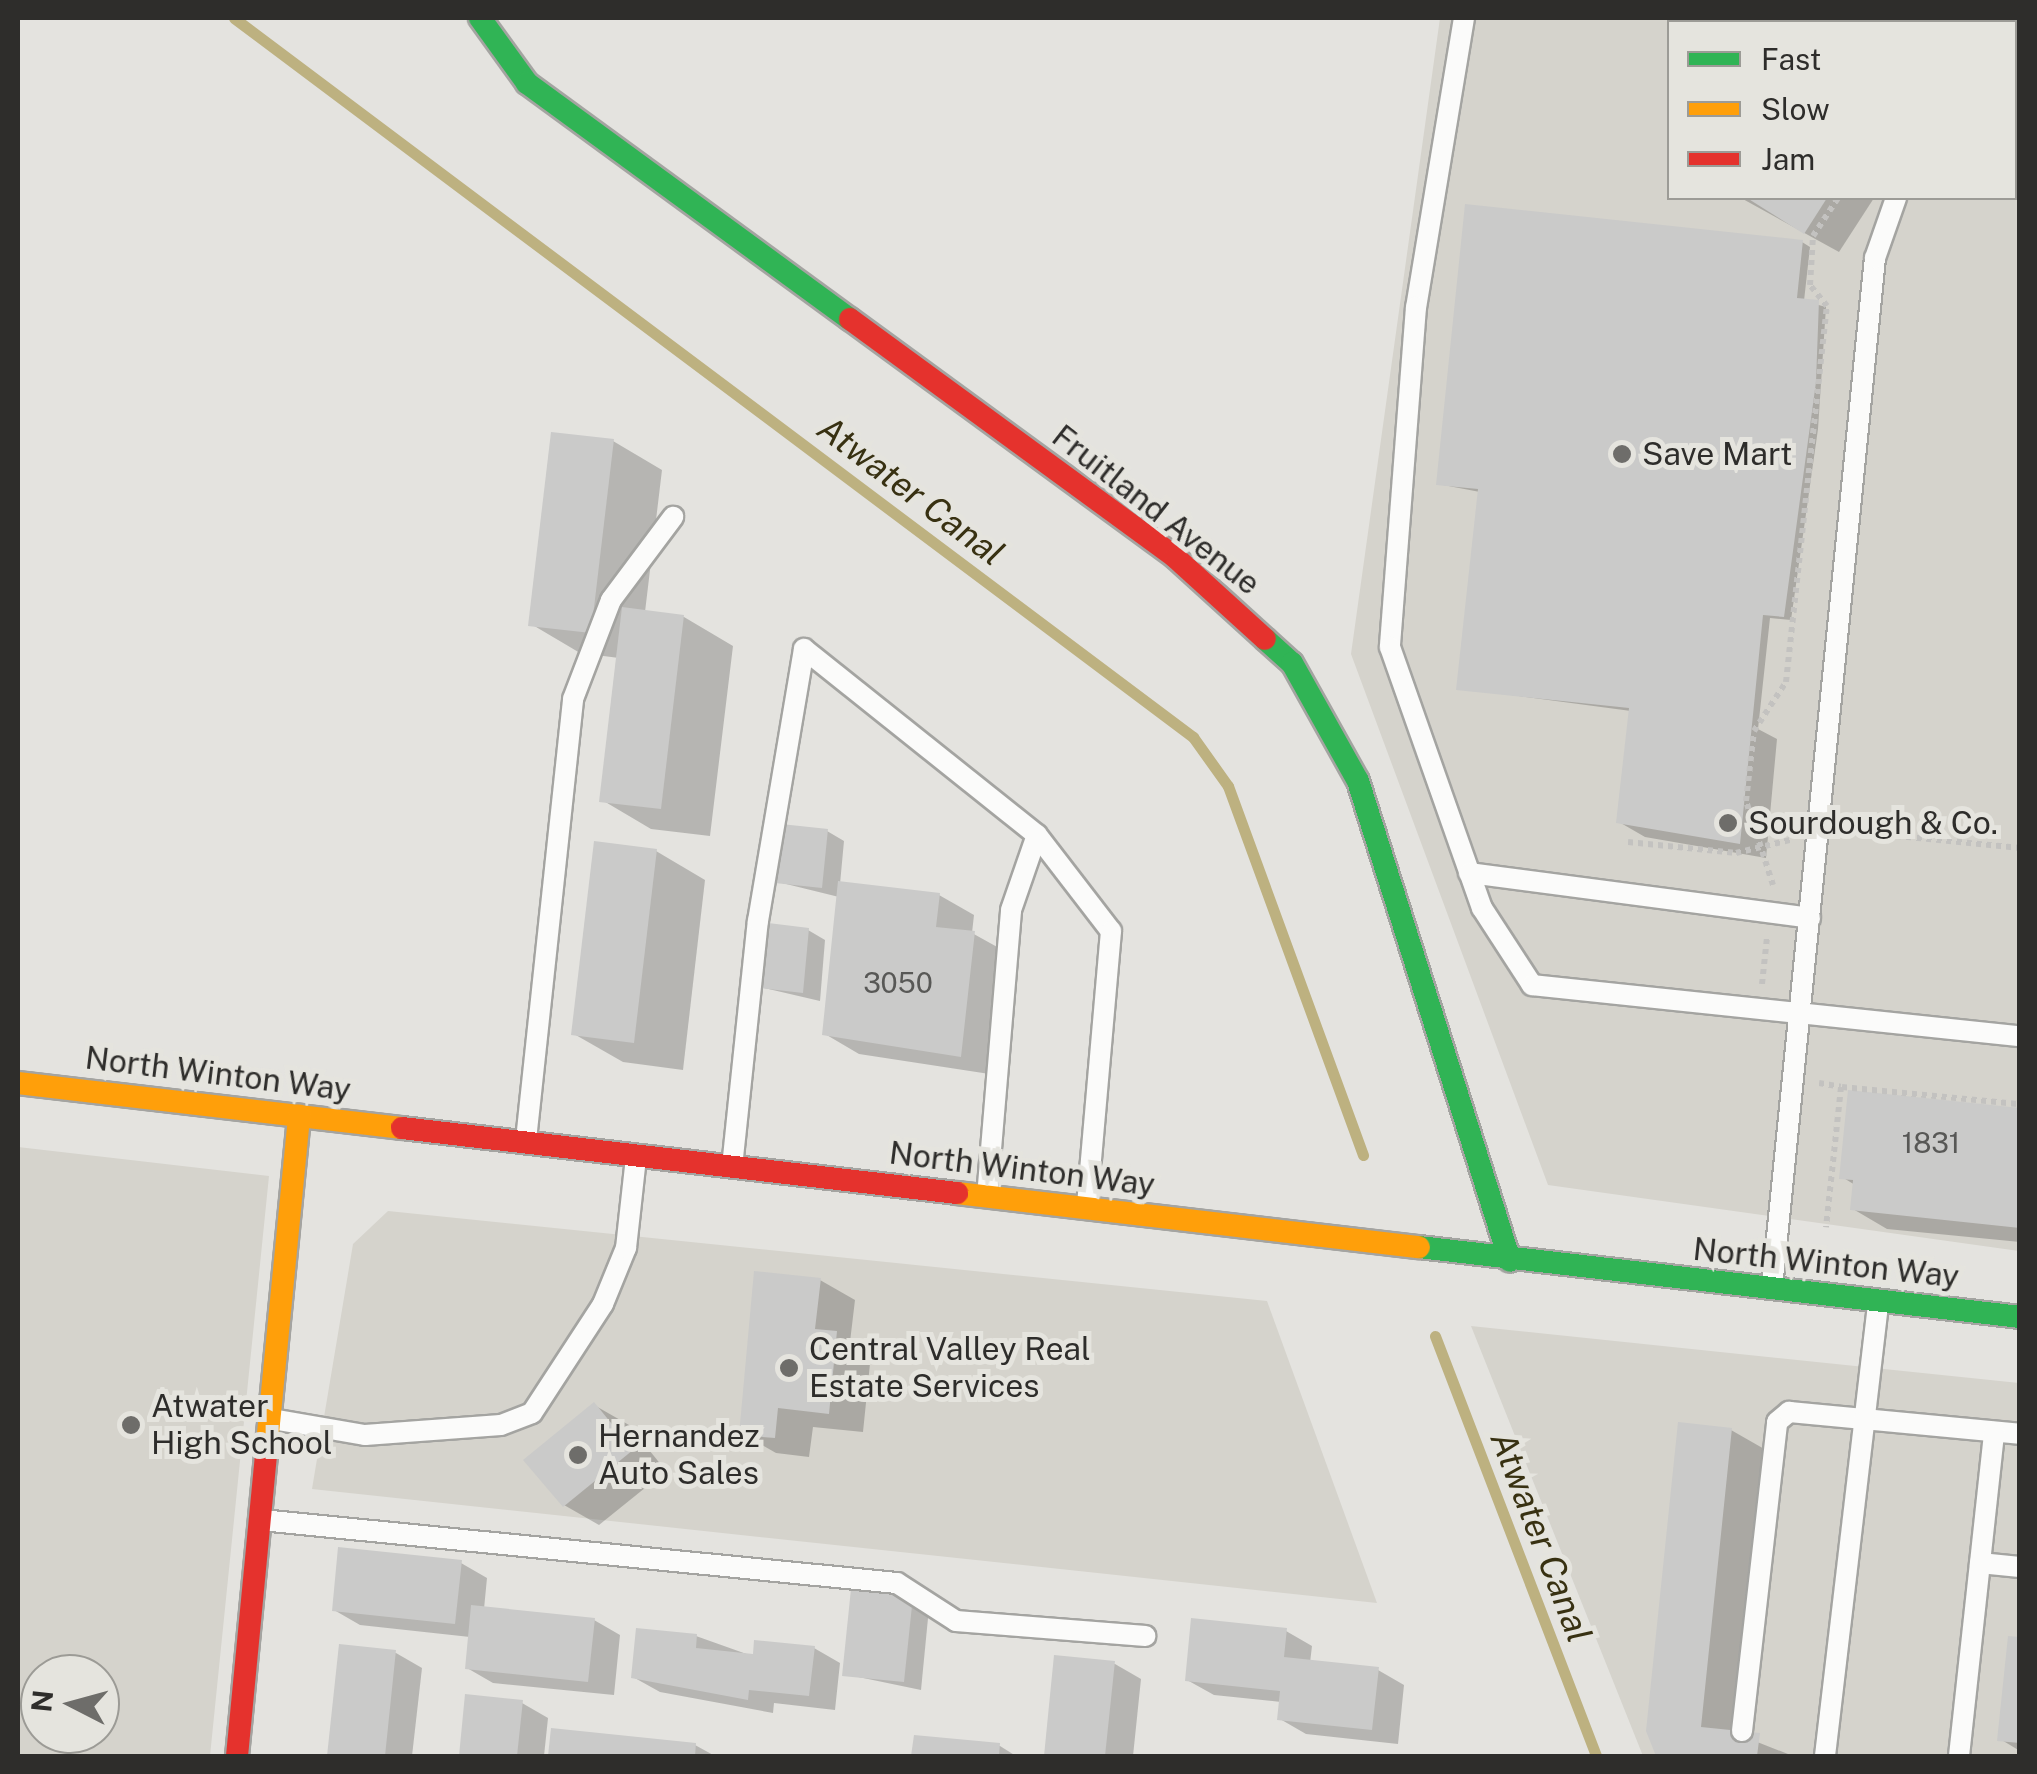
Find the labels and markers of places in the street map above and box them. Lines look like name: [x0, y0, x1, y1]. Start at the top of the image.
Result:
place label: Save Mart: [1642, 435, 1793, 473]
marker: Save Mart: [1611, 443, 1633, 465]
place label: Sourdough & Co.: [1748, 804, 1998, 842]
marker: Sourdough & Co.: [1717, 812, 1739, 834]
place label: Central Valley Real Estate Services: [809, 1331, 1092, 1406]
marker: Central Valley Real Estate Services: [778, 1357, 800, 1379]
place label: Atwater High School: [151, 1388, 332, 1463]
marker: Atwater High School: [120, 1414, 142, 1436]
place label: Hernandez Auto Sales: [598, 1418, 760, 1493]
marker: Hernandez Auto Sales: [567, 1444, 589, 1466]

